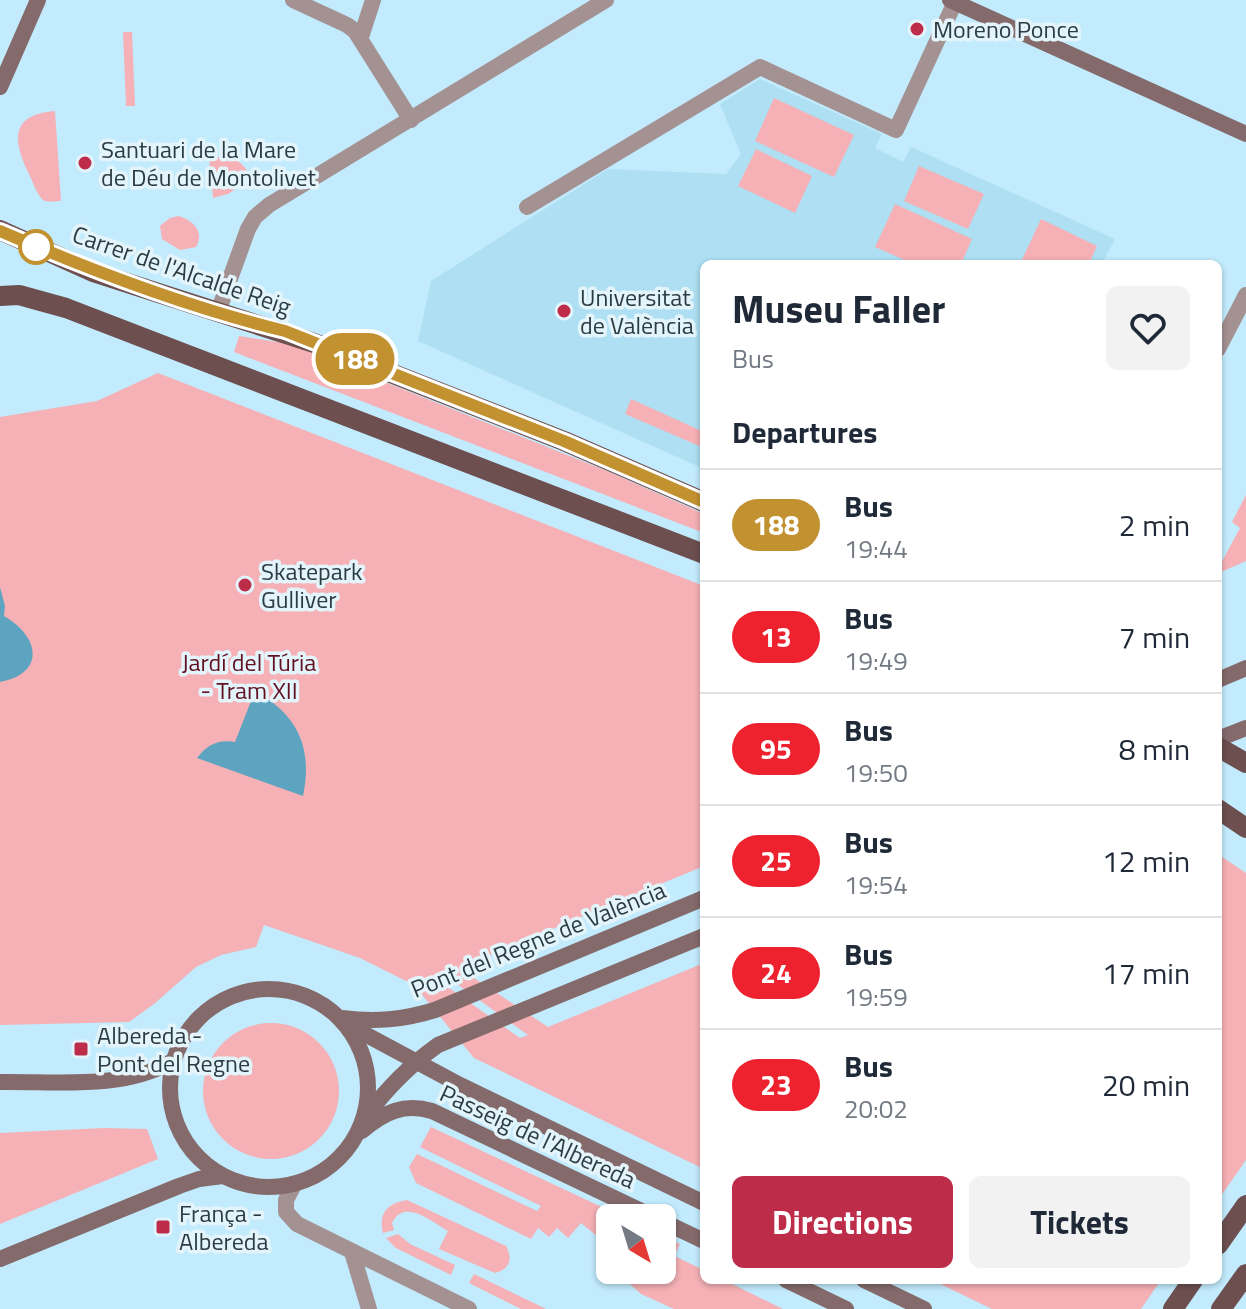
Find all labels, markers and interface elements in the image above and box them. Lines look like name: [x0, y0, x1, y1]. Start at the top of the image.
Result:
place label: Moreno Ponce: [933, 11, 1079, 47]
marker: Moreno Ponce: [908, 20, 926, 38]
place label: Santuari de la Mare de Déu de Montolivet: [101, 131, 317, 195]
marker: Santuari de la Mare de Déu de Montolivet: [76, 154, 94, 172]
street label: Carrer de l'Alcalde Reig: [68, 216, 296, 324]
unlabelled marker: [19, 230, 53, 264]
place label: Universitat de València: [580, 279, 694, 343]
text: Museu Faller: [732, 280, 945, 338]
button: heart: [1106, 286, 1190, 370]
marker: Universitat de València: [555, 302, 573, 320]
line badge: 188: [309, 333, 401, 385]
text: 188: [331, 337, 379, 380]
text: Bus: [732, 339, 774, 378]
text: Departures: [732, 409, 877, 455]
text: Bus: [844, 483, 893, 529]
text: 2 min: [1119, 502, 1190, 548]
text: 188: [752, 503, 800, 546]
text: 19:44: [844, 529, 908, 568]
place label: Skatepark Gulliver: [261, 553, 363, 617]
marker: Skatepark Gulliver: [236, 576, 254, 594]
text: Bus: [844, 595, 893, 641]
text: 7 min: [1119, 614, 1190, 660]
text: 13: [760, 615, 792, 658]
text: 19:49: [844, 641, 908, 680]
park label: Jardí del Túria - Tram XII: [182, 644, 316, 708]
text: Bus: [844, 707, 893, 753]
text: 8 min: [1119, 726, 1190, 772]
text: 95: [760, 727, 792, 770]
text: 19:50: [844, 753, 908, 792]
text: Bus: [844, 819, 893, 865]
text: 12 min: [1102, 838, 1190, 884]
text: 25: [760, 839, 792, 882]
text: 19:54: [844, 865, 908, 904]
street label: Pont del Regne de València: [405, 871, 671, 1007]
text: Bus: [844, 931, 893, 977]
text: 17 min: [1102, 950, 1190, 996]
text: 24: [760, 951, 792, 994]
text: 19:59: [844, 977, 908, 1016]
place label: Albereda - Pont del Regne: [97, 1017, 250, 1081]
marker: Albereda - Pont del Regne: [72, 1040, 90, 1058]
text: Bus: [844, 1043, 893, 1089]
text: 20 min: [1102, 1062, 1190, 1108]
text: 23: [760, 1063, 792, 1106]
street label: Passeig de l'Albereda: [434, 1075, 642, 1197]
text: 20:02: [844, 1089, 908, 1128]
button: Directions: [732, 1176, 953, 1268]
button: Tickets: [969, 1176, 1190, 1268]
place label: França - Albereda: [179, 1195, 269, 1259]
north arrow: [596, 1204, 676, 1284]
map controls: [596, 1204, 676, 1284]
marker: França - Albereda: [154, 1218, 172, 1236]

